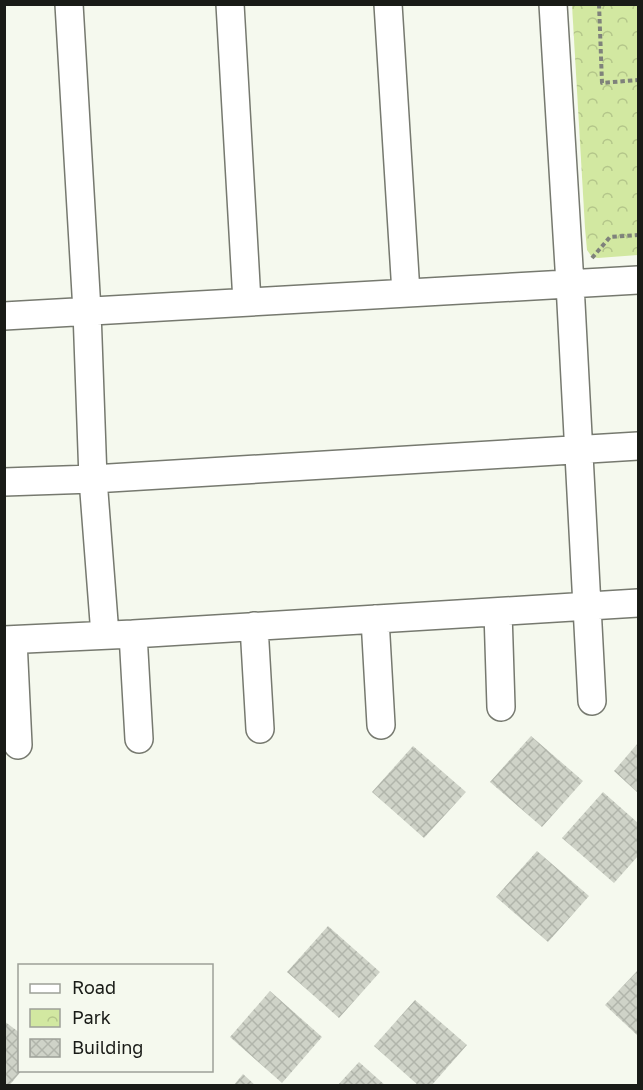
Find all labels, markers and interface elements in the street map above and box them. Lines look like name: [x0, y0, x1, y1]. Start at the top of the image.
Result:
legend: [18, 964, 213, 1072]
text: Road: [72, 976, 116, 998]
text: Park: [72, 1006, 111, 1028]
text: Building: [72, 1036, 143, 1058]

